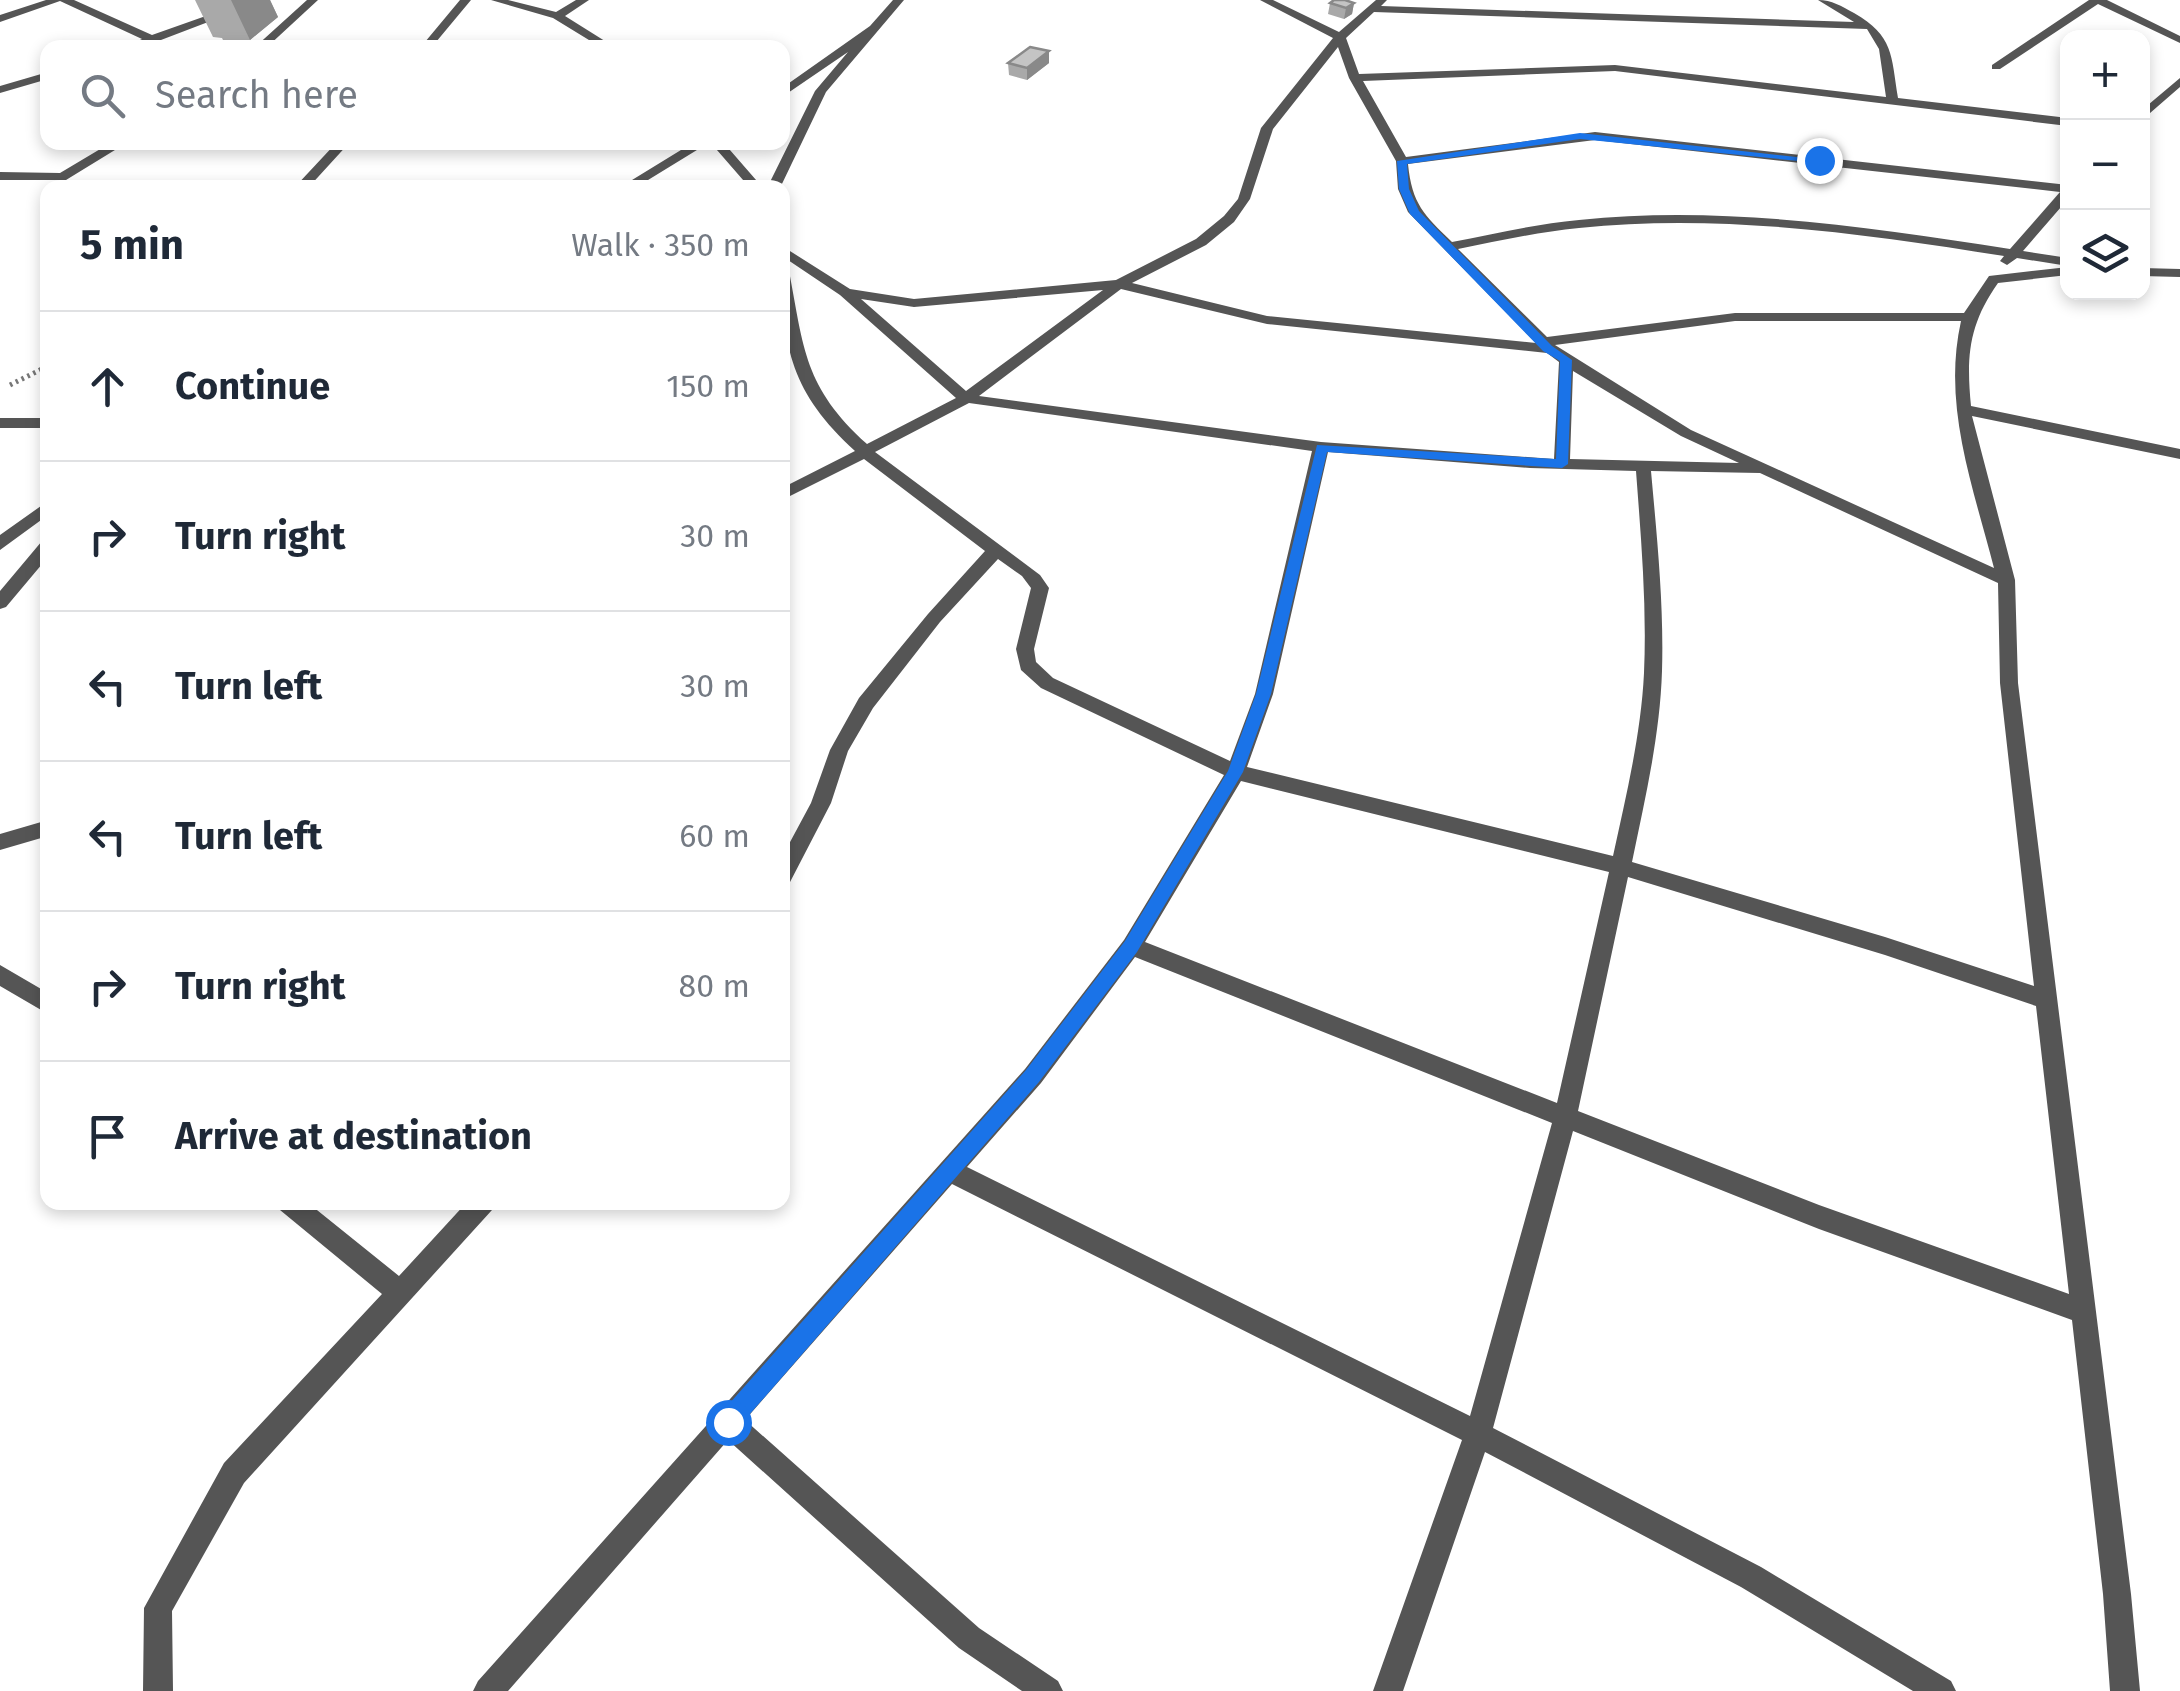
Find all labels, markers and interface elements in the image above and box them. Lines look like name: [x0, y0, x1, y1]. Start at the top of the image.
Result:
map controls: [2060, 30, 2150, 300]
button: +: [2060, 30, 2150, 120]
search box: [40, 40, 790, 150]
icon: search: [75, 68, 130, 123]
text: Search here: [155, 72, 358, 118]
button: −: [2060, 120, 2150, 210]
route end: [1797, 138, 1843, 184]
button: layers: [2060, 210, 2150, 300]
text: 5 min: [80, 220, 184, 270]
text: Walk · 350 m: [571, 226, 750, 264]
icon: ahead: [80, 359, 135, 414]
text: Continue: [175, 363, 330, 409]
text: 150 m: [666, 367, 750, 405]
icon: right: [80, 509, 135, 564]
text: Turn right: [175, 513, 345, 559]
text: 30 m: [680, 517, 750, 555]
icon: left: [80, 659, 135, 714]
text: Turn left: [175, 663, 322, 709]
text: 30 m: [680, 667, 750, 705]
icon: left: [80, 809, 135, 864]
text: Turn left: [175, 813, 322, 859]
text: 60 m: [679, 817, 750, 855]
icon: right: [80, 959, 135, 1014]
text: Turn right: [175, 963, 345, 1009]
text: 80 m: [679, 967, 750, 1005]
icon: arrive: [80, 1109, 135, 1164]
text: Arrive at destination: [175, 1113, 532, 1159]
route start: [706, 1400, 752, 1446]

